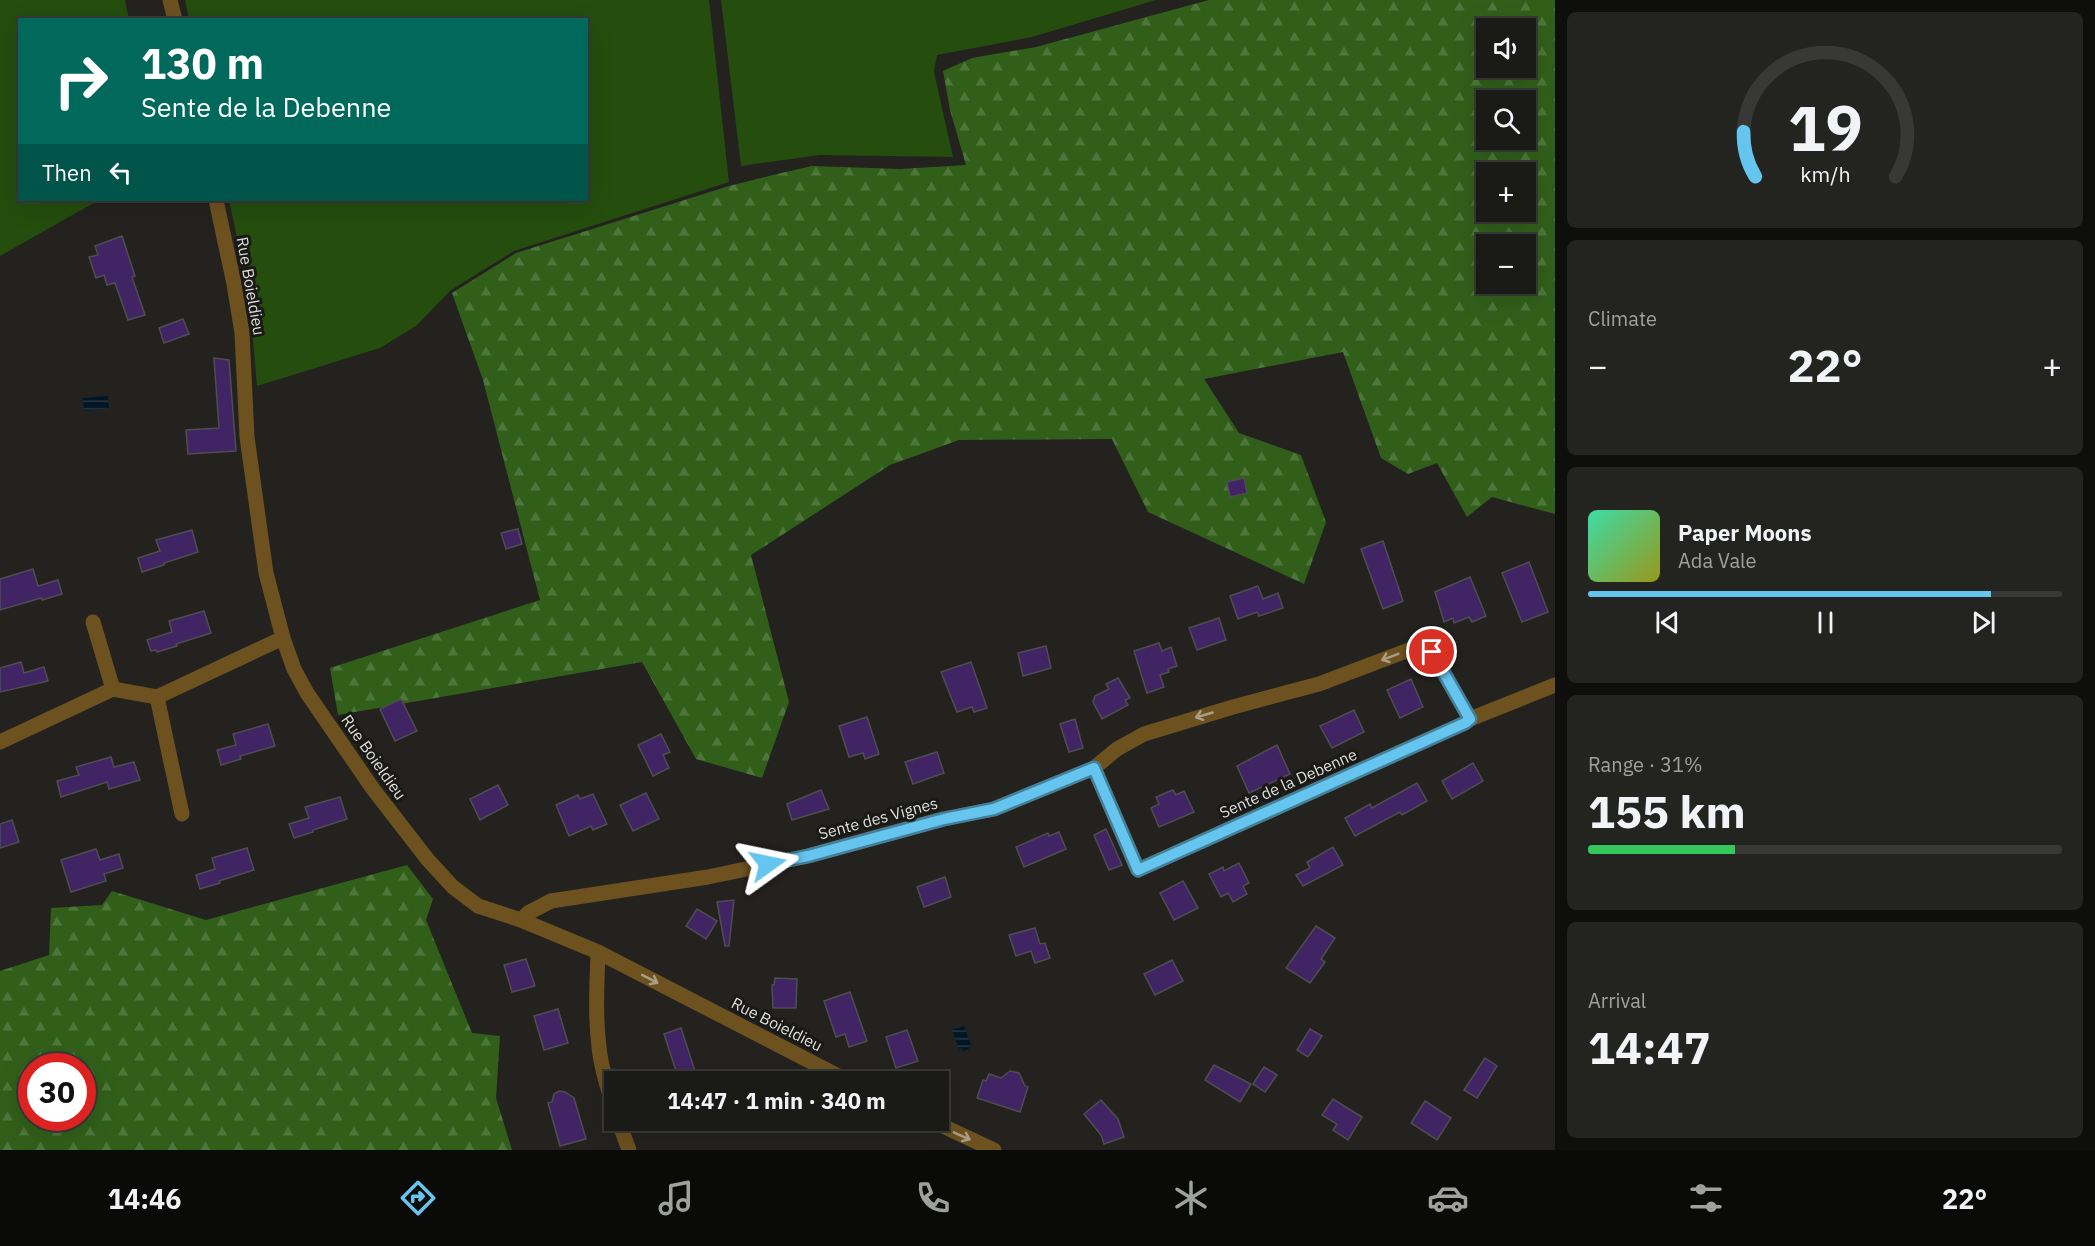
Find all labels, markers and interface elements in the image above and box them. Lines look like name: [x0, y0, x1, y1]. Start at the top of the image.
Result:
map controls: [1476, 18, 1536, 294]
button: sound: [1476, 18, 1536, 78]
text: 130 m: [141, 36, 264, 91]
icon: right: [42, 42, 120, 120]
text: 19: [1788, 87, 1862, 168]
text: Sente de la Debenne: [141, 89, 391, 124]
button: search: [1476, 90, 1536, 150]
icon: left: [104, 156, 137, 189]
text: Then: [42, 158, 92, 187]
text: km/h: [1800, 160, 1850, 188]
button: +: [1476, 162, 1536, 222]
button: −: [1476, 234, 1536, 294]
street label: Rue Boieldieu: [233, 235, 269, 337]
text: Climate: [1588, 305, 1657, 332]
text: 22°: [1787, 336, 1863, 394]
text: −: [1588, 344, 1608, 387]
text: +: [2042, 344, 2062, 387]
text: Paper Moons: [1678, 518, 1811, 547]
text: Ada Vale: [1678, 547, 1757, 574]
icon: previous: [1651, 606, 1684, 639]
icon: pause: [1809, 606, 1842, 639]
icon: next: [1967, 606, 2000, 639]
pin: [1406, 626, 1457, 677]
icon: arrive: [1415, 635, 1448, 668]
one-way arrow: [1381, 652, 1400, 663]
street label: Rue Boieldieu: [337, 710, 411, 804]
one-way arrow: [1195, 710, 1214, 721]
street label: Sente de la Debenne: [1216, 744, 1360, 822]
text: Range · 31%: [1588, 751, 1703, 778]
text: 155 km: [1588, 782, 1746, 840]
street label: Sente des Vignes: [816, 792, 940, 844]
position arrow: [736, 832, 800, 896]
one-way arrow: [640, 974, 658, 986]
text: Arrival: [1588, 987, 1646, 1014]
street label: Rue Boieldieu: [728, 992, 826, 1056]
text: 14:47: [1588, 1018, 1711, 1076]
speed limit sign: 30: [18, 1053, 96, 1131]
text: 14:47 · 1 min · 340 m: [667, 1086, 886, 1115]
one-way arrow: [952, 1130, 970, 1142]
icon: directions: [397, 1177, 439, 1219]
icon: music: [655, 1177, 697, 1219]
icon: phone: [912, 1177, 954, 1219]
icon: climate: [1170, 1177, 1212, 1219]
icon: car: [1427, 1177, 1469, 1219]
icon: filters: [1685, 1177, 1727, 1219]
text: 14:46: [108, 1181, 181, 1216]
text: 22°: [1942, 1181, 1987, 1216]

